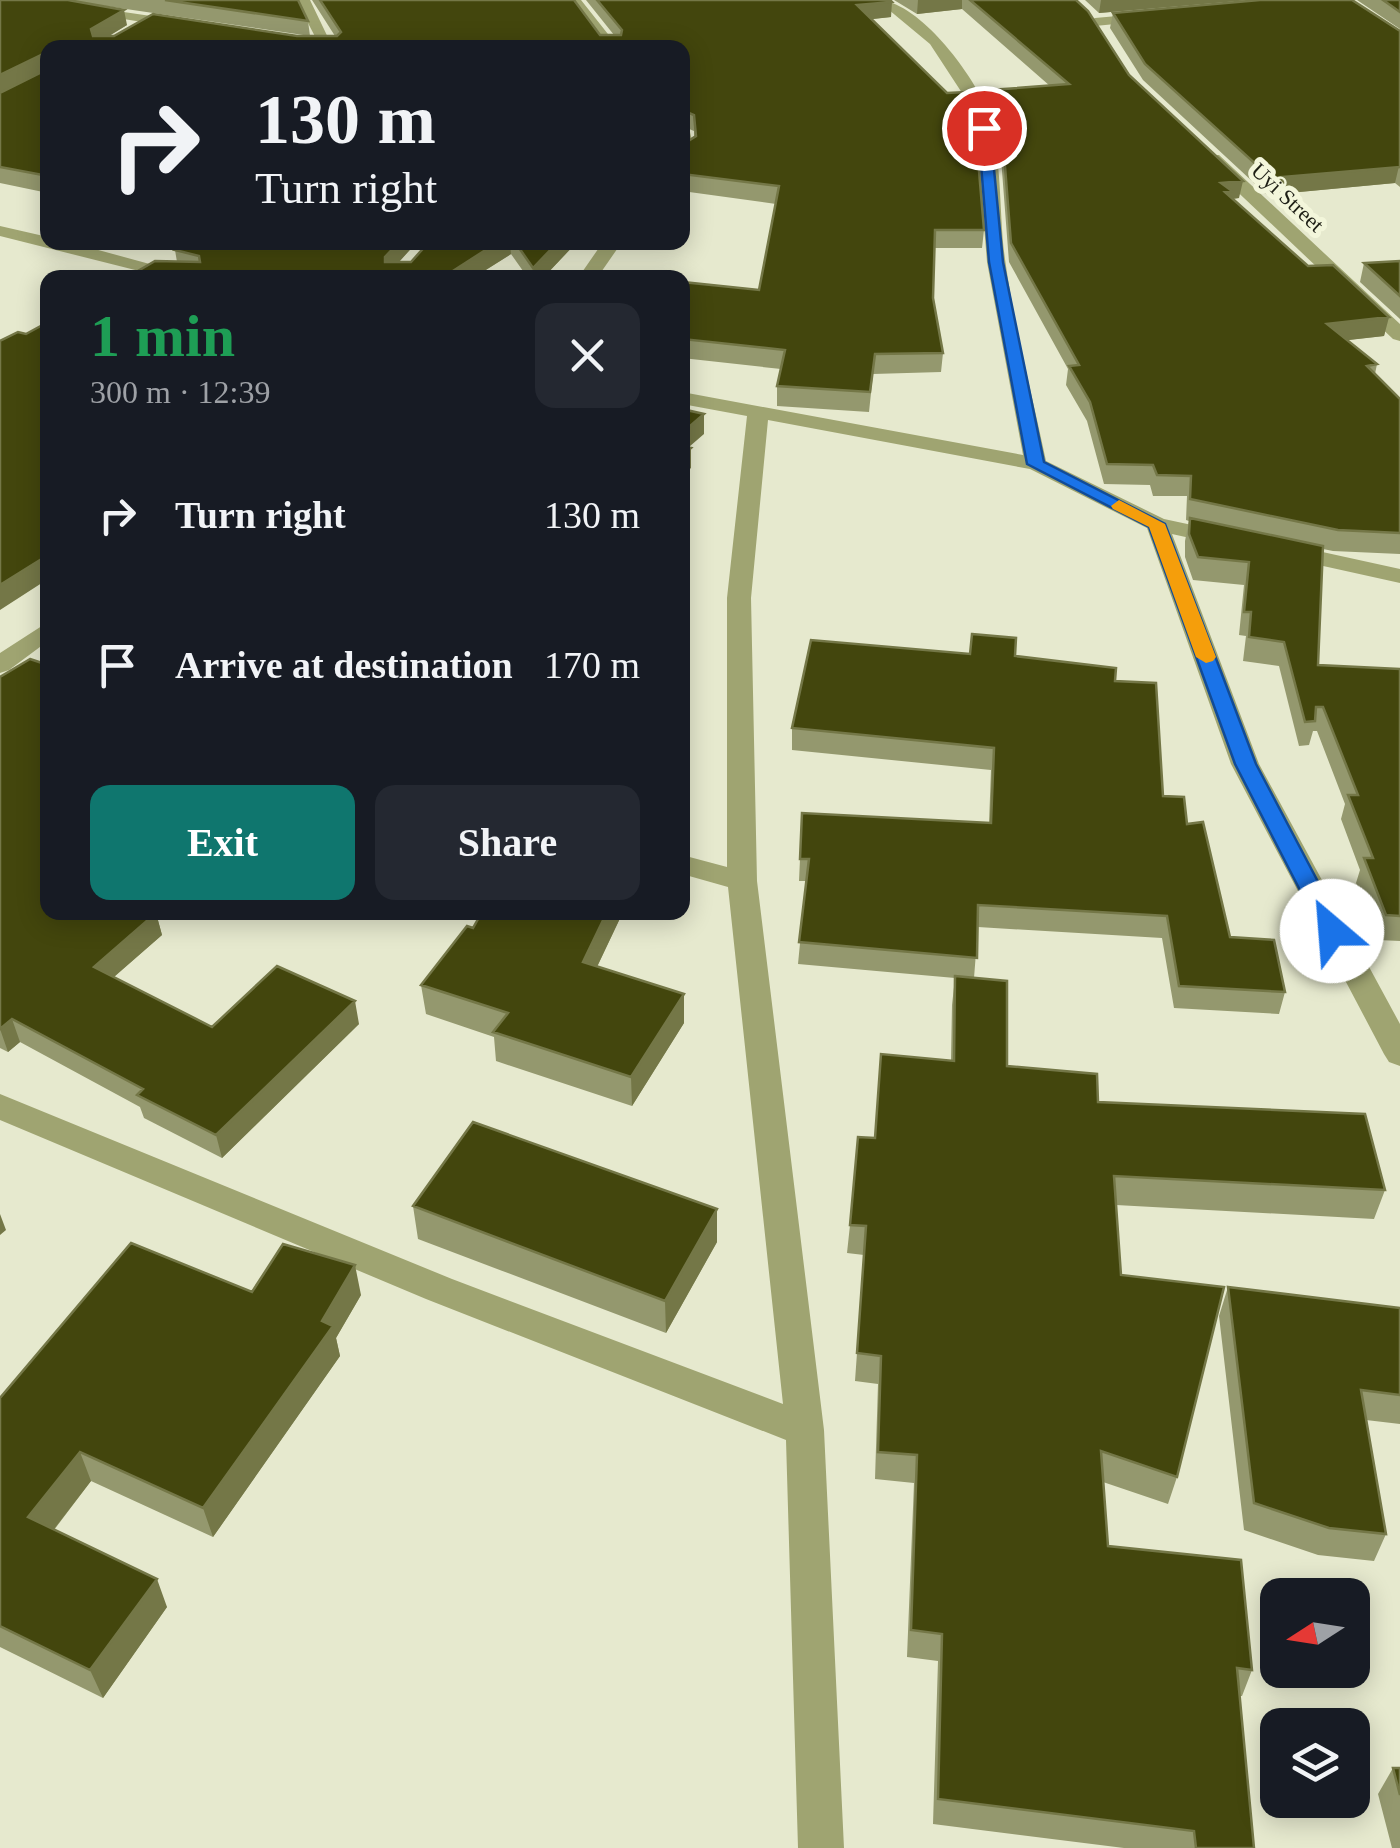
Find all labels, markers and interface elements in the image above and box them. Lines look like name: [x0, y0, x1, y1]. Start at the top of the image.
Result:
icon: right: [90, 80, 220, 210]
text: 130 m: [255, 81, 436, 158]
pin: [942, 86, 1027, 171]
icon: arrive: [957, 101, 1012, 156]
street label: Uyi Street: [1246, 158, 1329, 237]
text: Turn right: [255, 163, 437, 213]
text: 1 min: [90, 303, 235, 369]
button: close: [535, 303, 640, 408]
text: 300 m · 12:39: [90, 374, 270, 410]
icon: right: [90, 488, 145, 543]
text: Turn right: [175, 494, 346, 536]
text: 130 m: [544, 494, 640, 536]
icon: arrive: [90, 638, 145, 693]
text: Arrive at destination: [175, 644, 513, 686]
text: 170 m: [544, 644, 640, 686]
button: Exit: [90, 785, 355, 900]
button: Share: [375, 785, 640, 900]
position arrow: [1280, 879, 1384, 983]
north arrow: [1260, 1578, 1370, 1688]
map controls: [1260, 1578, 1370, 1818]
button: layers: [1260, 1708, 1370, 1818]

